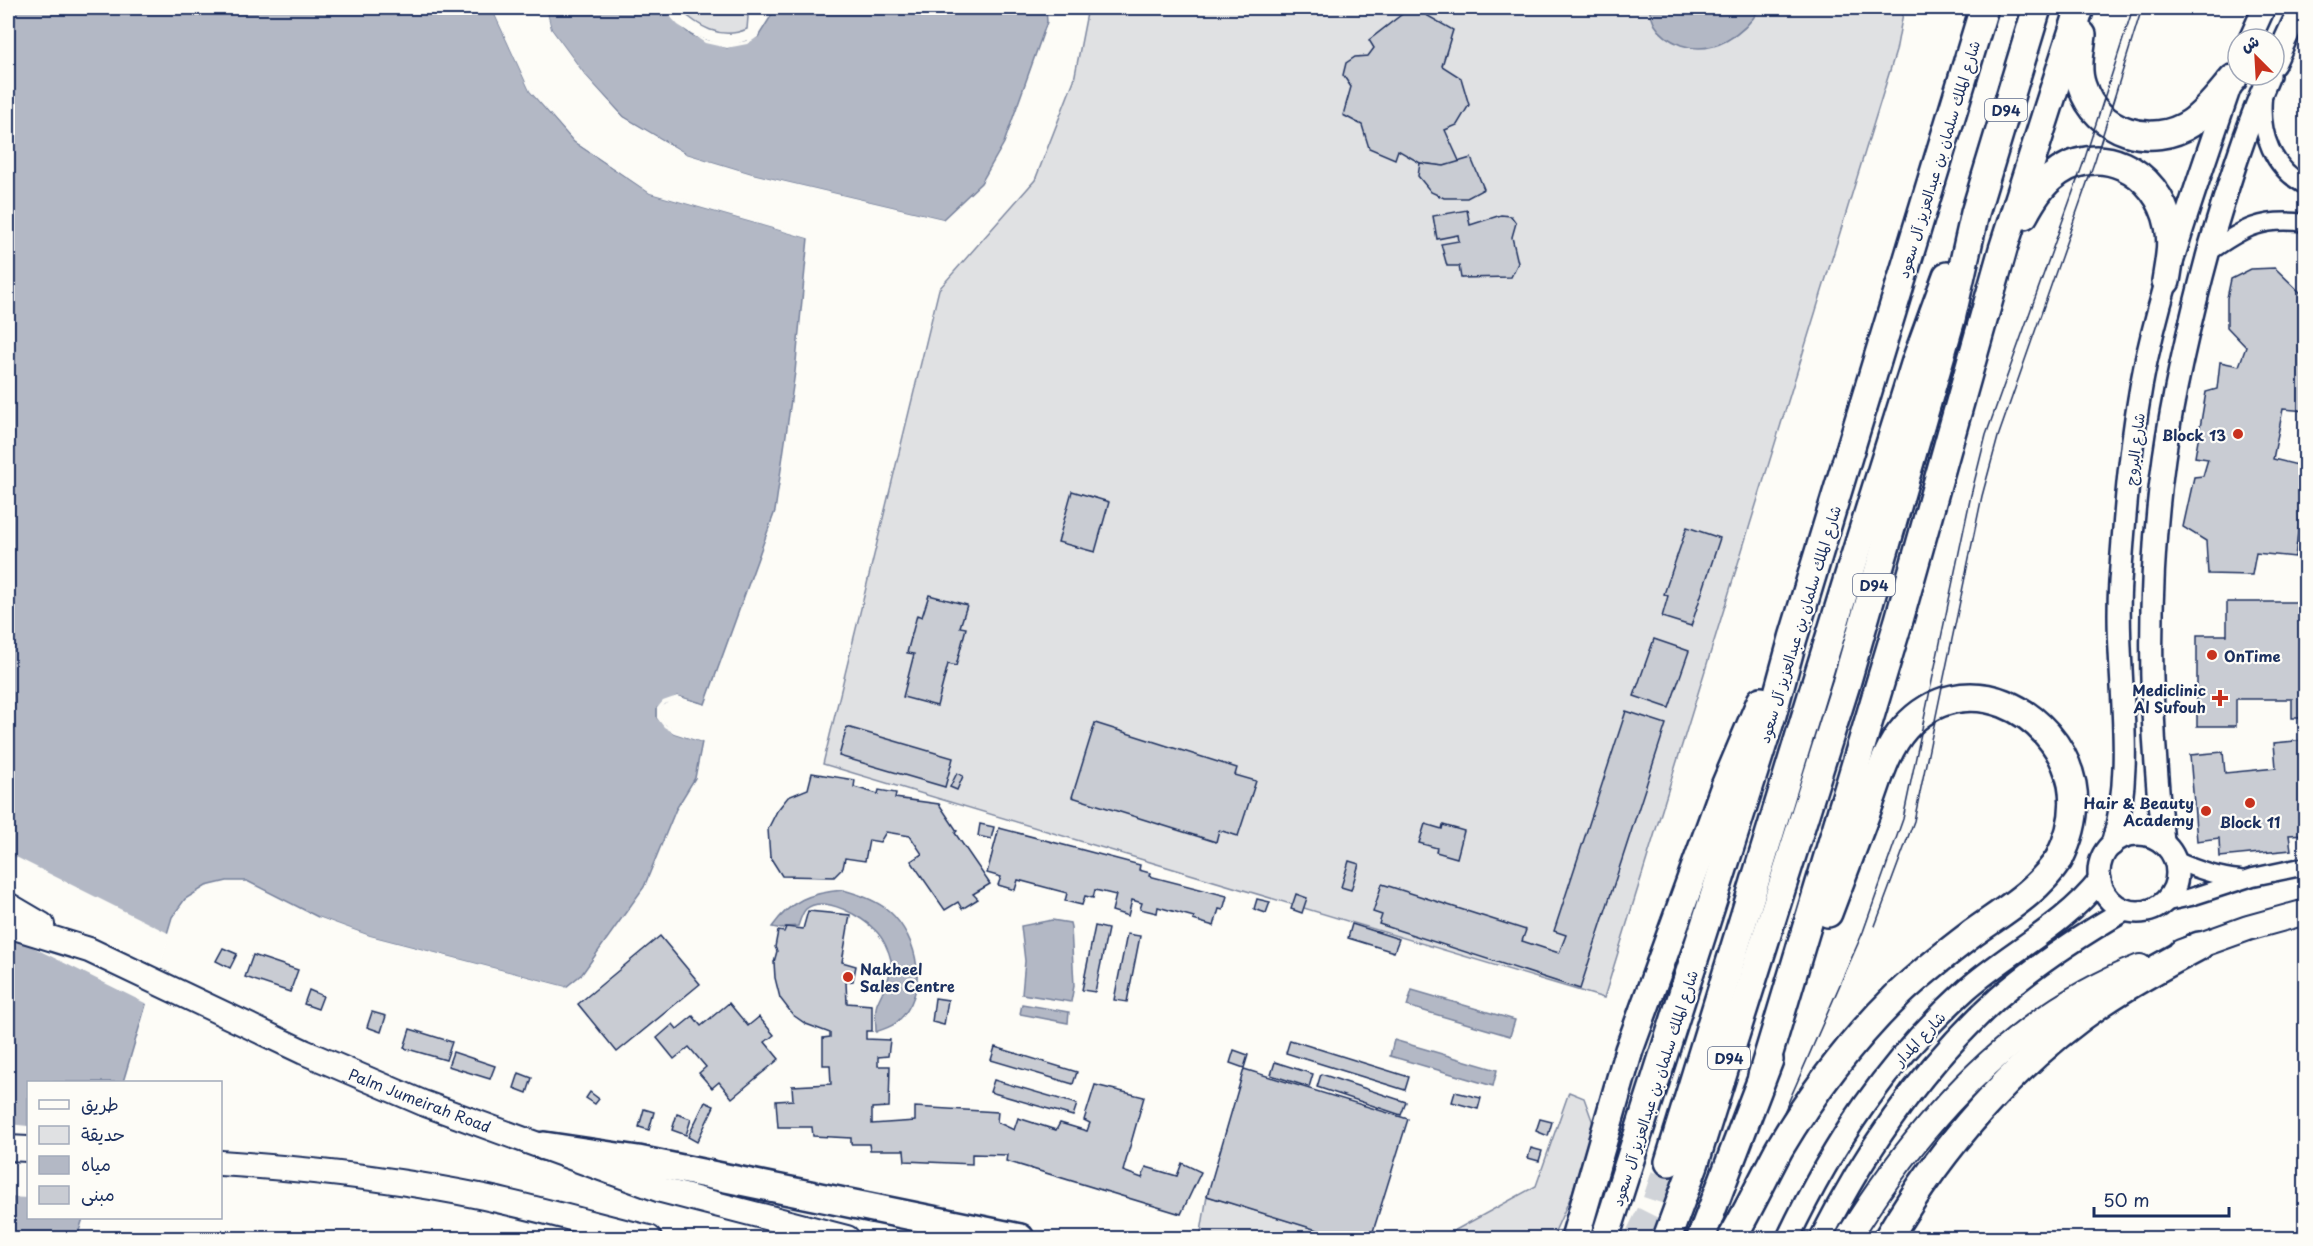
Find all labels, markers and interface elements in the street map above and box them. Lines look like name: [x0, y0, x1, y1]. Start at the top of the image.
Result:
north arrow: [2226, 27, 2286, 87]
text: ش: [2237, 28, 2262, 57]
street label: شارع الملك سلمان بن عبدالعزيز آل سعود: [1891, 37, 1985, 281]
road number: D94: [1985, 99, 2027, 121]
street label: شارع البروج: [2118, 411, 2150, 487]
place label: Block 13: [2162, 423, 2226, 446]
marker: Block 13: [2231, 427, 2245, 441]
street label: شارع الملك سلمان بن عبدالعزيز آل سعود: [1752, 502, 1846, 746]
road number: D94: [1853, 574, 1895, 596]
place label: OnTime: [2224, 644, 2281, 667]
marker: OnTime: [2205, 648, 2219, 662]
place label: Mediclinic Al Sufouh: [2132, 678, 2206, 718]
marker: Mediclinic Al Sufouh: [2211, 689, 2229, 707]
place label: Hair & Beauty Academy: [2083, 791, 2194, 831]
marker: Block 11: [2243, 796, 2257, 810]
marker: Hair & Beauty Academy: [2199, 804, 2213, 818]
place label: Block 11: [2220, 810, 2280, 833]
place label: Nakheel Sales Centre: [860, 957, 955, 997]
street label: شارع الملك سلمان بن عبدالعزيز آل سعود: [1605, 967, 1703, 1209]
marker: Nakheel Sales Centre: [841, 970, 855, 984]
street label: شارع المدار: [1887, 1006, 1950, 1071]
road number: D94: [1708, 1047, 1750, 1069]
street label: Palm Jumeirah Road: [346, 1062, 494, 1138]
legend: [27, 1081, 222, 1219]
text: طريق: [81, 1090, 119, 1117]
text: حديقة: [81, 1120, 125, 1147]
text: مياه: [81, 1150, 111, 1177]
text: مبنى: [81, 1180, 115, 1207]
scale bar: [2094, 1180, 2229, 1218]
text: 50 m: [2103, 1186, 2150, 1213]

